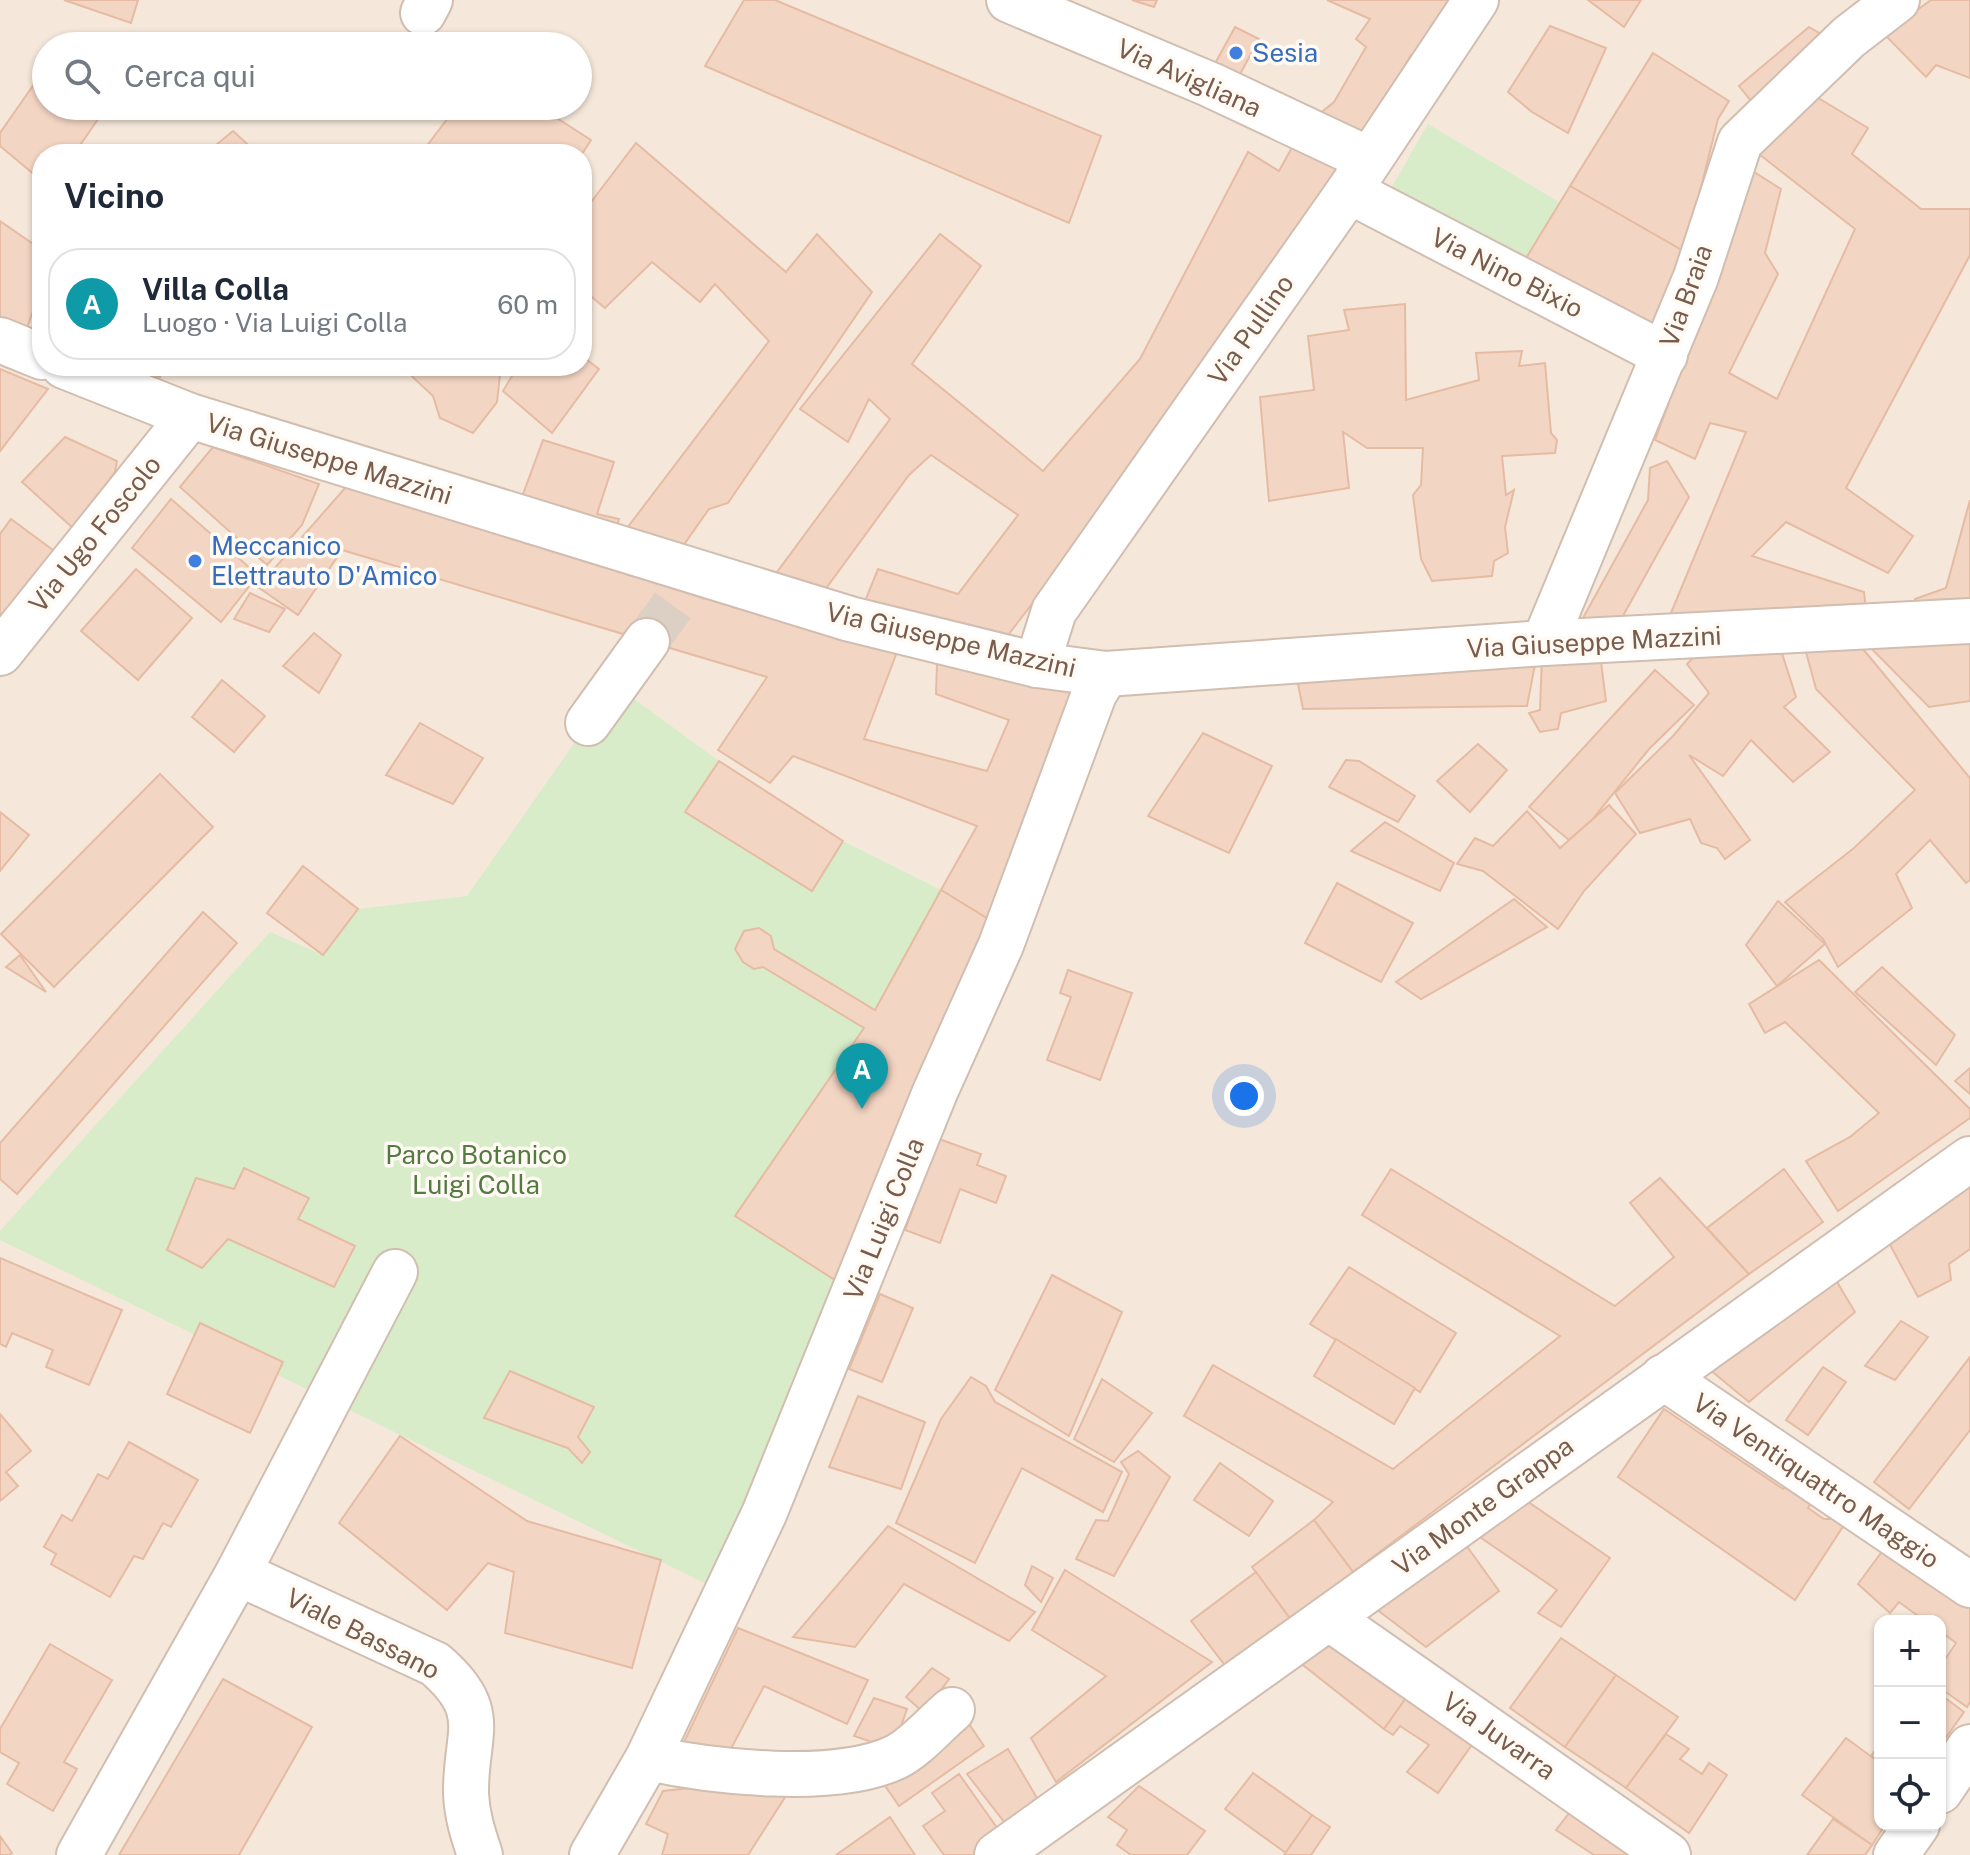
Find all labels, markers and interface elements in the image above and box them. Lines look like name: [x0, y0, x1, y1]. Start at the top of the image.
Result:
search box: [32, 32, 592, 120]
street label: Via Avigliana: [1112, 32, 1266, 123]
place label: Sesia: [1252, 37, 1318, 68]
marker: Sesia: [1227, 44, 1245, 62]
icon: search: [60, 54, 104, 98]
text: Cerca qui: [124, 58, 256, 94]
text: Vicino: [64, 176, 164, 216]
street label: Via Nino Bixio: [1426, 221, 1588, 324]
street label: Via Braia: [1653, 240, 1718, 351]
street label: Via Pullino: [1201, 268, 1300, 391]
text: Villa Colla: [142, 271, 289, 307]
text: A: [83, 289, 101, 320]
text: 60 m: [497, 289, 558, 320]
text: Luogo · Via Luigi Colla: [142, 307, 407, 338]
street label: Via Giuseppe Mazzini: [202, 406, 456, 511]
street label: Via Ugo Foscolo: [22, 449, 167, 618]
place label: Meccanico Elettrauto D'Amico: [211, 530, 437, 591]
marker: Meccanico Elettrauto D'Amico: [186, 552, 204, 570]
street label: Via Giuseppe Mazzini: [823, 596, 1079, 683]
street label: Via Giuseppe Mazzini: [1466, 619, 1722, 664]
pin: A: [836, 1043, 888, 1109]
your location: [1224, 1076, 1264, 1116]
street label: Via Luigi Colla: [837, 1133, 930, 1305]
park label: Parco Botanico Luigi Colla: [385, 1139, 567, 1200]
street label: Via Ventiquattro Maggio: [1687, 1386, 1945, 1575]
street label: Via Monte Grappa: [1386, 1430, 1579, 1581]
street label: Viale Bassano: [281, 1581, 445, 1686]
map controls: [1874, 1615, 1946, 1831]
button: +: [1874, 1615, 1946, 1687]
street label: Via Juvarra: [1437, 1685, 1562, 1786]
button: −: [1874, 1687, 1946, 1759]
button: locate: [1874, 1759, 1946, 1831]

